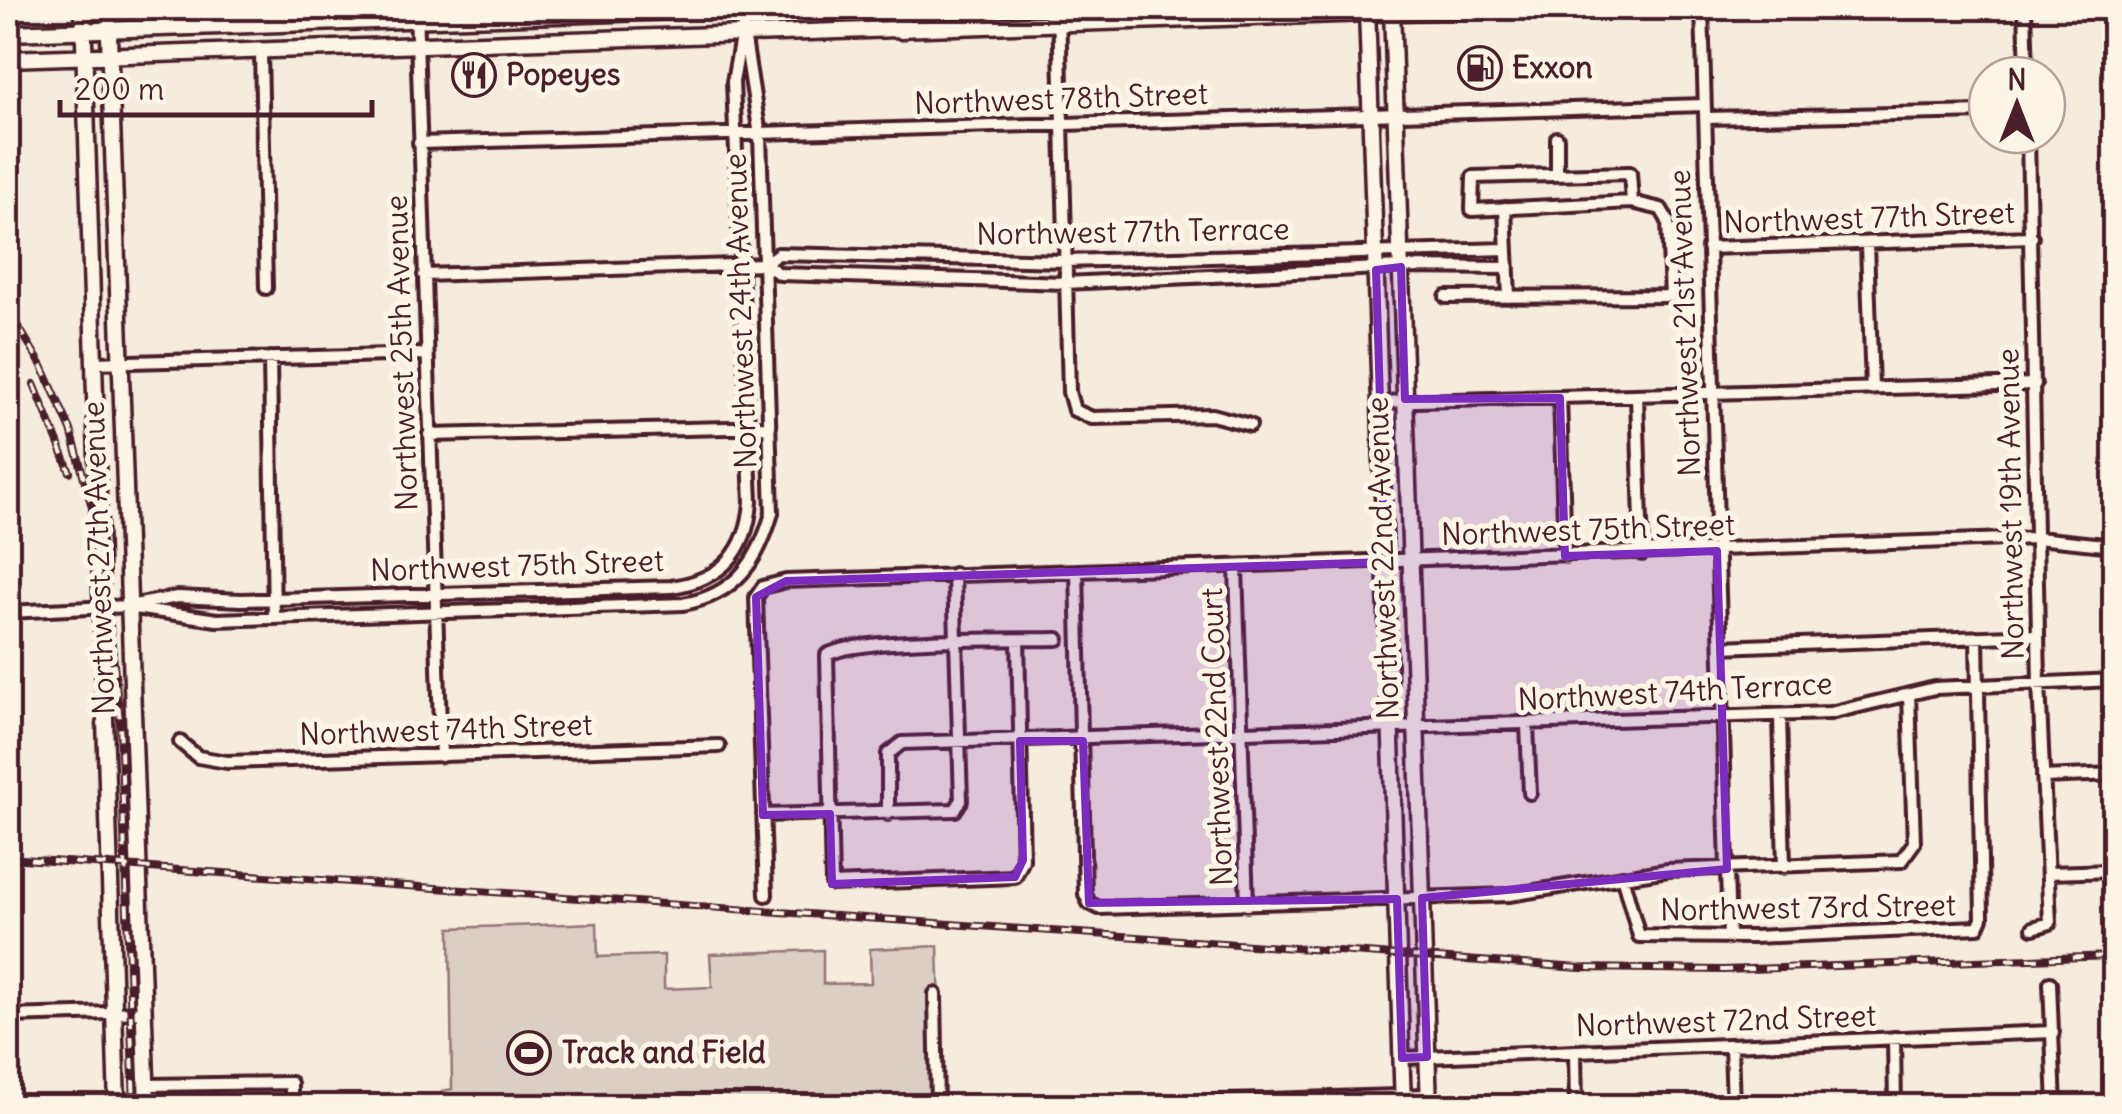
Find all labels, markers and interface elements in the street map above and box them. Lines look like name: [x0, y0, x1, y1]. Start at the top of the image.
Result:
fuel station icon: Exxon: [1457, 45, 1503, 91]
place label: Exxon: [1512, 48, 1593, 86]
restaurant icon: Popeyes: [451, 52, 497, 98]
scale bar: [60, 55, 372, 117]
place label: Popeyes: [506, 55, 620, 93]
north arrow: [1967, 55, 2067, 155]
text: N: [2007, 62, 2027, 98]
text: 200 m: [75, 70, 164, 108]
street label: Northwest 78th Street: [913, 74, 1209, 122]
street label: Northwest 24th Avenue: [716, 153, 765, 470]
street label: Northwest 21st Avenue: [1660, 169, 1708, 477]
street label: Northwest 77th Street: [1723, 193, 2015, 241]
street label: Northwest 25th Avenue: [376, 194, 426, 512]
street label: Northwest 77th Terrace: [976, 209, 1290, 253]
street label: Northwest 19th Avenue: [1988, 348, 2032, 660]
street label: Northwest 22nd Avenue: [1357, 396, 1407, 720]
street label: Northwest 27th Avenue: [74, 401, 122, 715]
street label: Northwest 75th Street: [1440, 505, 1736, 553]
street label: Northwest 75th Street: [369, 541, 665, 589]
street label: Northwest 22nd Court: [1192, 587, 1240, 887]
street label: Northwest 74th Terrace: [1517, 664, 1833, 718]
street label: Northwest 74th Street: [299, 705, 593, 753]
street label: Northwest 73rd Street: [1660, 885, 1956, 929]
street label: Northwest 72nd Street: [1575, 996, 1877, 1044]
sports icon: Track and Field: [506, 1030, 552, 1076]
place label: Track and Field: [562, 1033, 766, 1071]

